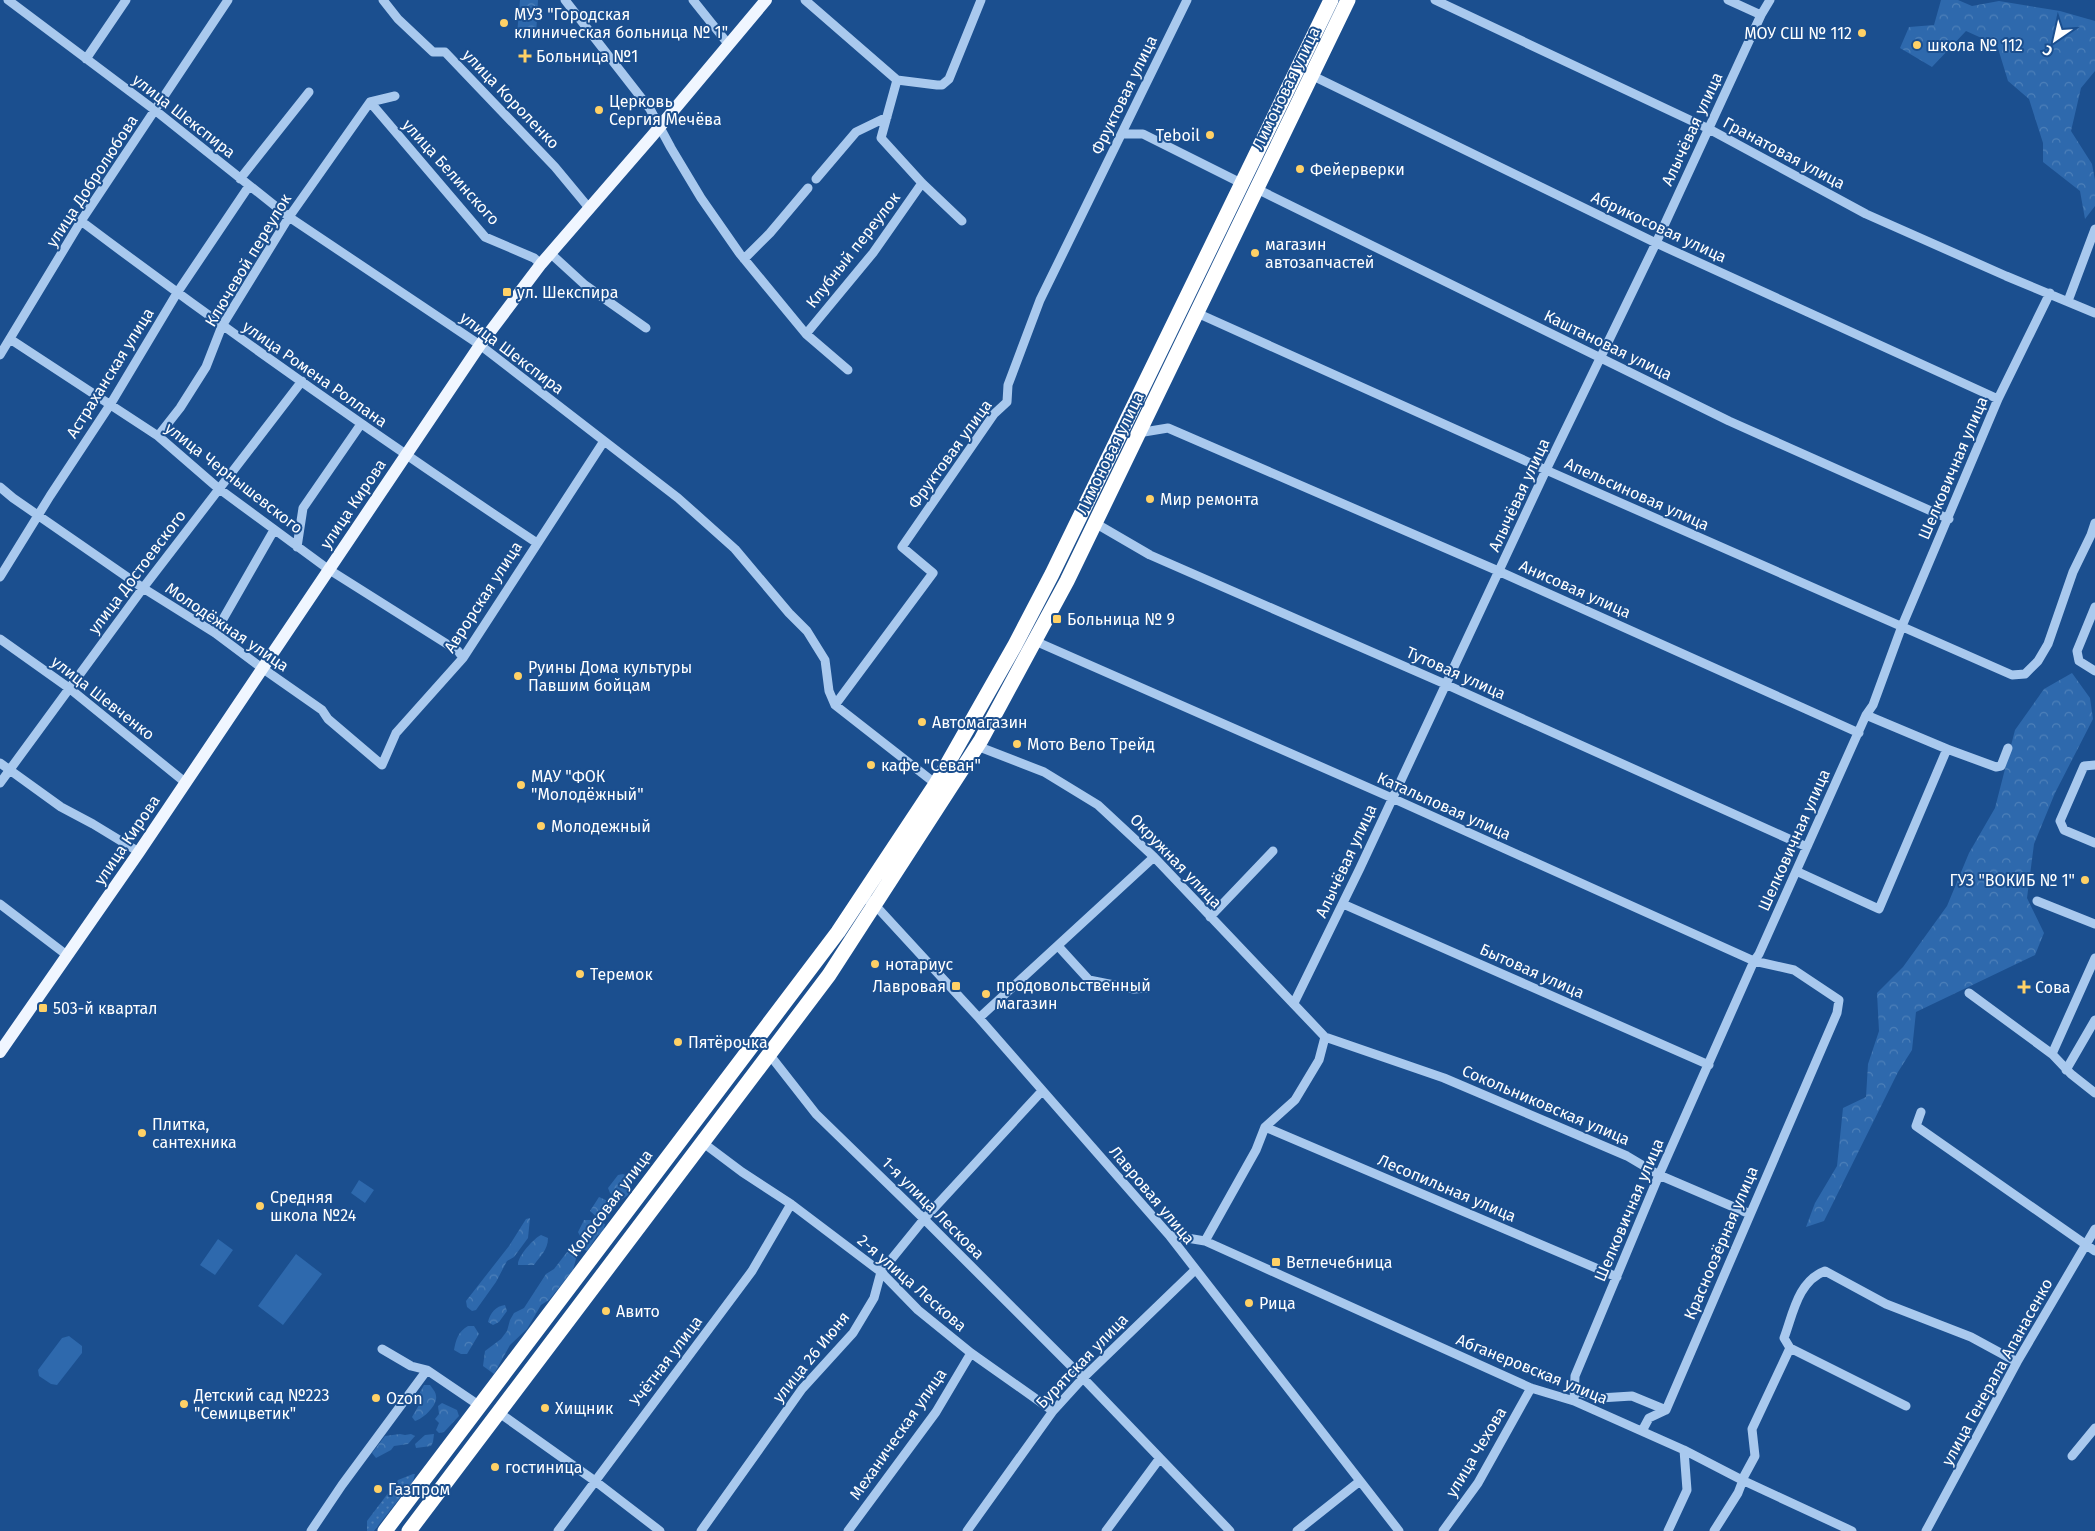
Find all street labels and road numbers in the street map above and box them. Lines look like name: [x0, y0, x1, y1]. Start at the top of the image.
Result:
street label: Лимоновая улица: [1248, 23, 1324, 153]
street label: Фруктовая улица: [1087, 32, 1161, 158]
street label: улица Короленко: [459, 45, 563, 153]
street label: Алычёвая улица: [1657, 69, 1727, 189]
street label: улица Шекспира: [129, 70, 239, 162]
street label: улица Добролюбова: [42, 111, 142, 251]
street label: Гранатовая улица: [1720, 113, 1848, 193]
street label: улица Белинского: [398, 115, 504, 229]
street label: Абрикосовая улица: [1588, 187, 1730, 267]
street label: Клубный переулок: [802, 188, 905, 312]
street label: Ключевой переулок: [201, 189, 296, 330]
street label: Астраханская улица: [62, 304, 158, 442]
street label: Каштановая улица: [1541, 306, 1675, 384]
street label: улица Шекспира: [456, 308, 568, 398]
street label: улица Ромена Роллана: [239, 317, 391, 431]
street label: Лимоновая улица: [1072, 388, 1148, 518]
street label: Шелковичная улица: [1914, 394, 1992, 542]
street label: Фруктовая улица: [904, 396, 996, 512]
street label: улица Чернышевского: [161, 418, 307, 538]
street label: Алычёвая улица: [1484, 435, 1554, 555]
street label: Апельсиновая улица: [1562, 454, 1712, 534]
street label: улица Кирова: [316, 455, 390, 553]
street label: улица Достоевского: [84, 506, 190, 638]
street label: Аврорская улица: [440, 538, 526, 656]
street label: Анисовая улица: [1516, 556, 1634, 622]
street label: Молодёжная улица: [162, 579, 292, 675]
street label: Тутовая улица: [1403, 643, 1509, 703]
street label: улица Шевченко: [48, 652, 158, 744]
street label: Шелковичная улица: [1754, 766, 1834, 914]
street label: Катальповая улица: [1374, 768, 1514, 844]
street label: улица Кирова: [90, 791, 164, 889]
street label: Алычёвая улица: [1311, 801, 1381, 921]
street label: Окружная улица: [1126, 810, 1226, 912]
street label: Бытовая улица: [1477, 939, 1587, 1003]
street label: Сокольниковская улица: [1459, 1061, 1633, 1149]
street label: Шелковичная улица: [1590, 1136, 1668, 1284]
street label: Лавровая улица: [1105, 1142, 1199, 1248]
street label: Колосовая улица: [564, 1146, 656, 1260]
street label: Лесопильная улица: [1375, 1150, 1519, 1226]
street label: 1-я улица Лескова: [878, 1153, 988, 1263]
street label: Красноозёрная улица: [1680, 1163, 1762, 1323]
street label: 2-я улица Лескова: [854, 1231, 970, 1335]
street label: улица Генерала Апанасенко: [1938, 1275, 2056, 1469]
street label: улица 26 Июня: [769, 1308, 853, 1406]
street label: Бурятская улица: [1032, 1310, 1132, 1412]
street label: Учётная улица: [626, 1312, 706, 1410]
street label: Абганеровская улица: [1454, 1330, 1610, 1408]
street label: Механическая улица: [845, 1365, 951, 1503]
street label: улица Чехова: [1442, 1404, 1510, 1500]

